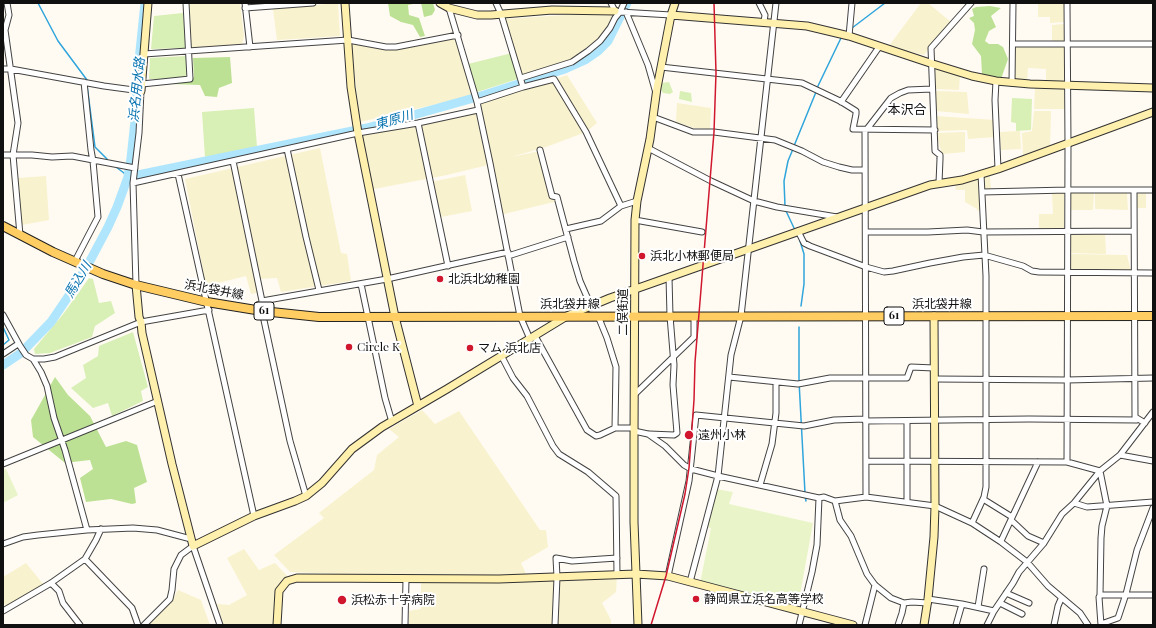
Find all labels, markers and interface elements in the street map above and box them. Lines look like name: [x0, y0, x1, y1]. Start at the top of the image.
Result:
water label: 浜名用水路: [126, 57, 148, 123]
district label: 本沢合: [888, 102, 926, 118]
water label: 東原川: [373, 107, 415, 133]
place label: 浜北小林郵便局: [650, 249, 734, 263]
marker: 浜北小林郵便局: [637, 251, 647, 261]
water label: 馬込川: [61, 259, 95, 301]
place label: 北浜北幼稚園: [448, 272, 520, 286]
marker: 北浜北幼稚園: [435, 274, 445, 284]
street label: 浜北袋井線: [183, 277, 245, 303]
street label: 二俣街道: [616, 288, 630, 336]
street label: 浜北袋井線: [540, 297, 600, 311]
street label: 浜北袋井線: [912, 297, 972, 311]
road number: 61: [254, 302, 274, 320]
road number: 61: [884, 307, 904, 325]
place label: Circle K: [357, 340, 400, 354]
place label: マム 浜北店: [478, 341, 541, 355]
marker: Circle K: [344, 342, 354, 352]
marker: マム 浜北店: [465, 343, 475, 353]
place label: 遠州小林: [698, 428, 746, 442]
marker: 遠州小林: [683, 429, 695, 441]
place label: 静岡県立浜名高等学校: [704, 592, 824, 606]
place label: 浜松赤十字病院: [351, 593, 435, 607]
marker: 浜松赤十字病院: [336, 594, 348, 606]
marker: 静岡県立浜名高等学校: [691, 594, 701, 604]

